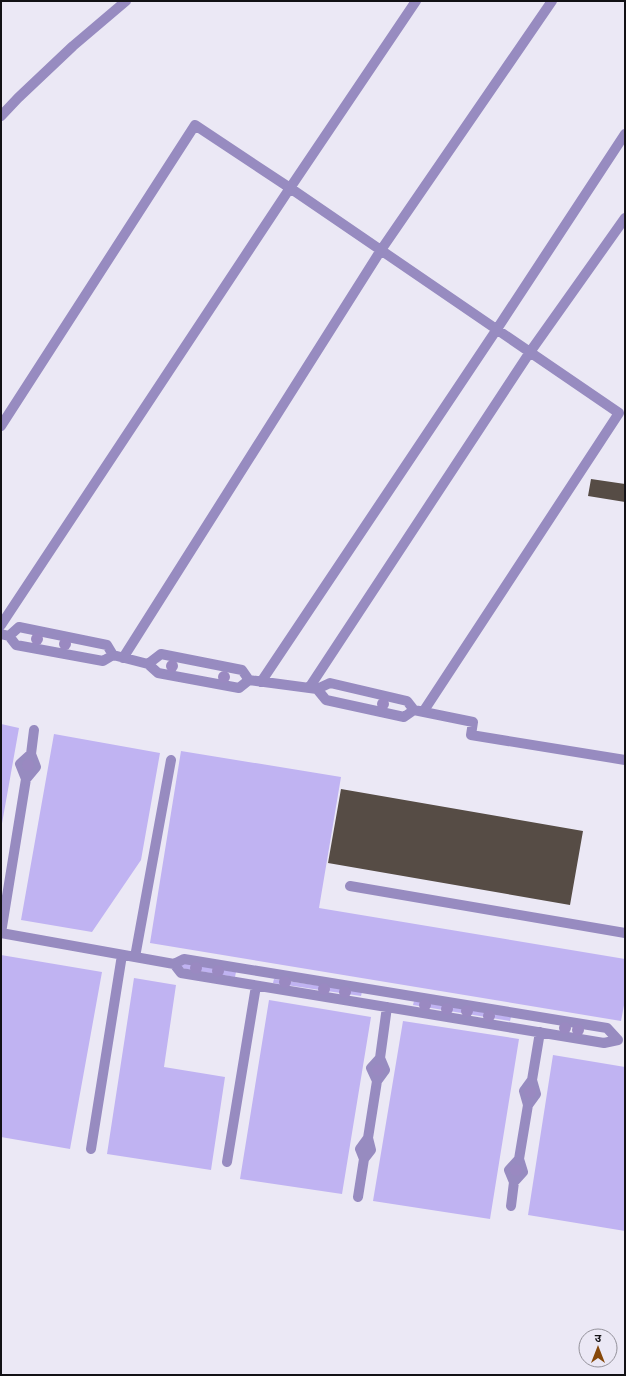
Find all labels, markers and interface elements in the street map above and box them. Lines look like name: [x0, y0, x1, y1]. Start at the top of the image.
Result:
north arrow: [578, 1328, 618, 1368]
text: उ: [595, 1331, 602, 1345]

